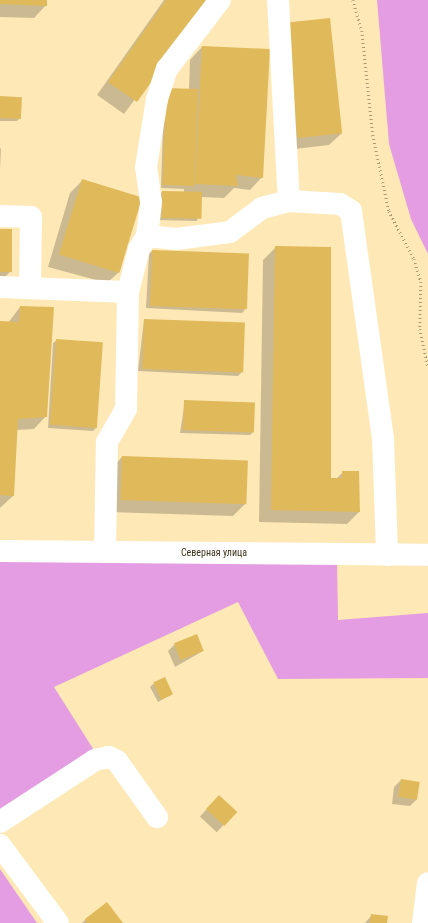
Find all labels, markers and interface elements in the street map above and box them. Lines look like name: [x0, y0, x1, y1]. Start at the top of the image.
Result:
street label: Северная улица: [181, 547, 247, 559]

